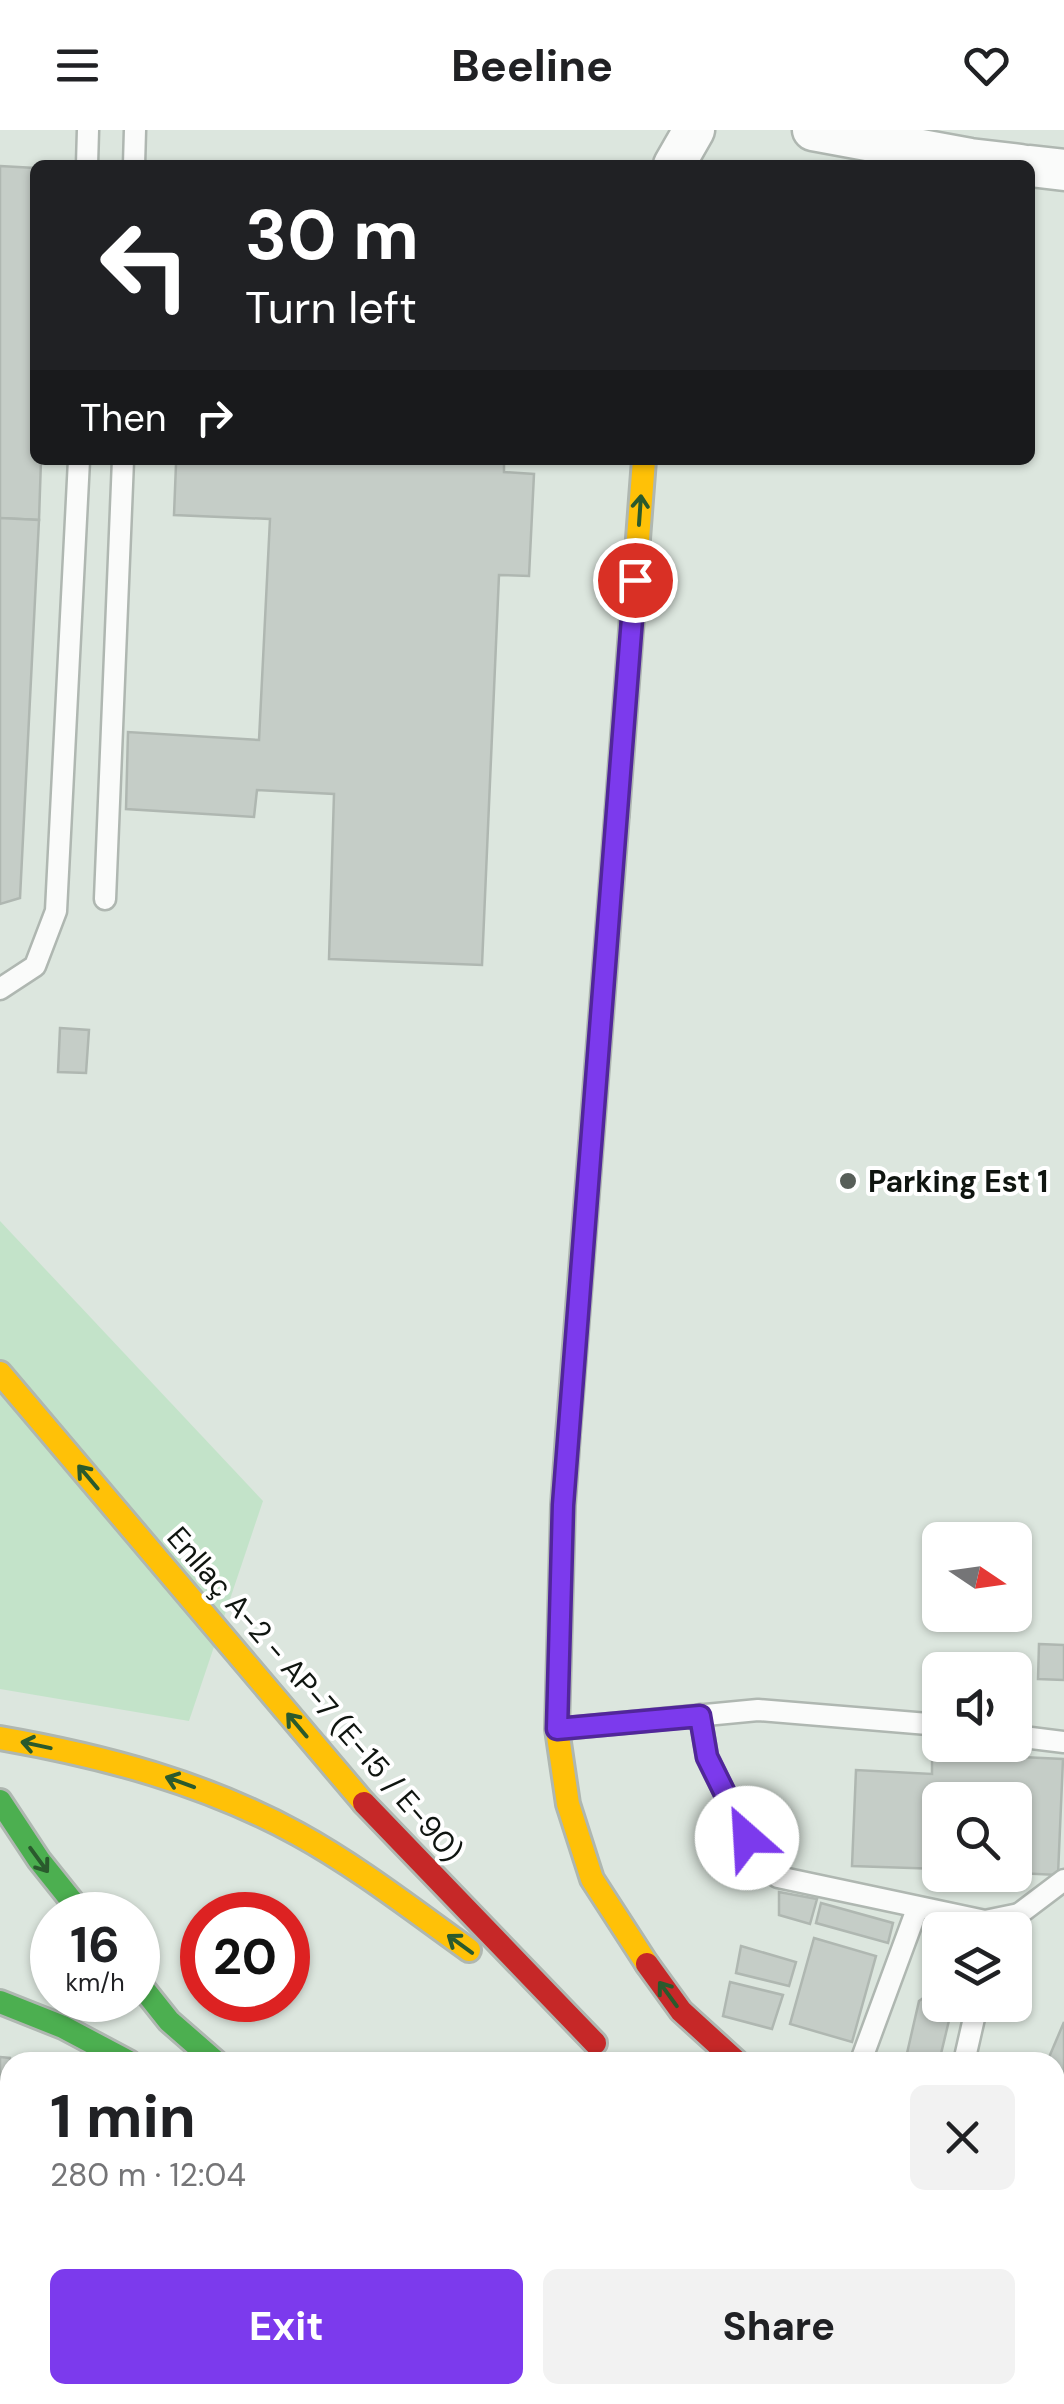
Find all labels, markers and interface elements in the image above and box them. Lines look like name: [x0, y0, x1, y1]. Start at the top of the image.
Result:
text: Beeline: [451, 36, 613, 95]
icon: menu: [50, 38, 105, 93]
icon: heart: [959, 38, 1014, 93]
text: 30 m: [245, 190, 419, 281]
icon: left: [80, 200, 210, 330]
text: Turn left: [245, 278, 417, 337]
icon: right: [187, 390, 242, 445]
text: Then: [80, 393, 167, 443]
one-way arrow: [631, 494, 650, 526]
pin: [593, 538, 678, 623]
icon: arrive: [608, 553, 663, 608]
place label: Parking Est 1: [868, 1162, 1048, 1201]
marker: Parking Est 1: [837, 1170, 859, 1192]
one-way arrow: [77, 1464, 99, 1490]
street label: Enllaç A-2 - AP-7 (E-15 / E-90): [159, 1518, 471, 1870]
north arrow: [922, 1522, 1032, 1632]
map controls: [922, 1522, 1032, 2022]
button: sound: [922, 1652, 1032, 1762]
one-way arrow: [287, 1712, 309, 1738]
one-way arrow: [21, 1734, 53, 1753]
one-way arrow: [165, 1772, 196, 1790]
button: search: [922, 1782, 1032, 1892]
position arrow: [695, 1786, 799, 1890]
one-way arrow: [28, 1845, 49, 1873]
speed limit sign: 20: [180, 1892, 310, 2022]
text: 16: [70, 1912, 120, 1978]
button: layers: [922, 1912, 1032, 2022]
one-way arrow: [447, 1933, 475, 1954]
text: km/h: [65, 1966, 125, 1999]
one-way arrow: [658, 1981, 679, 2008]
text: 1 min: [50, 2077, 196, 2156]
button: close: [910, 2085, 1015, 2190]
text: 280 m · 12:04: [50, 2154, 246, 2196]
button: Exit: [50, 2269, 523, 2384]
button: Share: [543, 2269, 1015, 2384]

